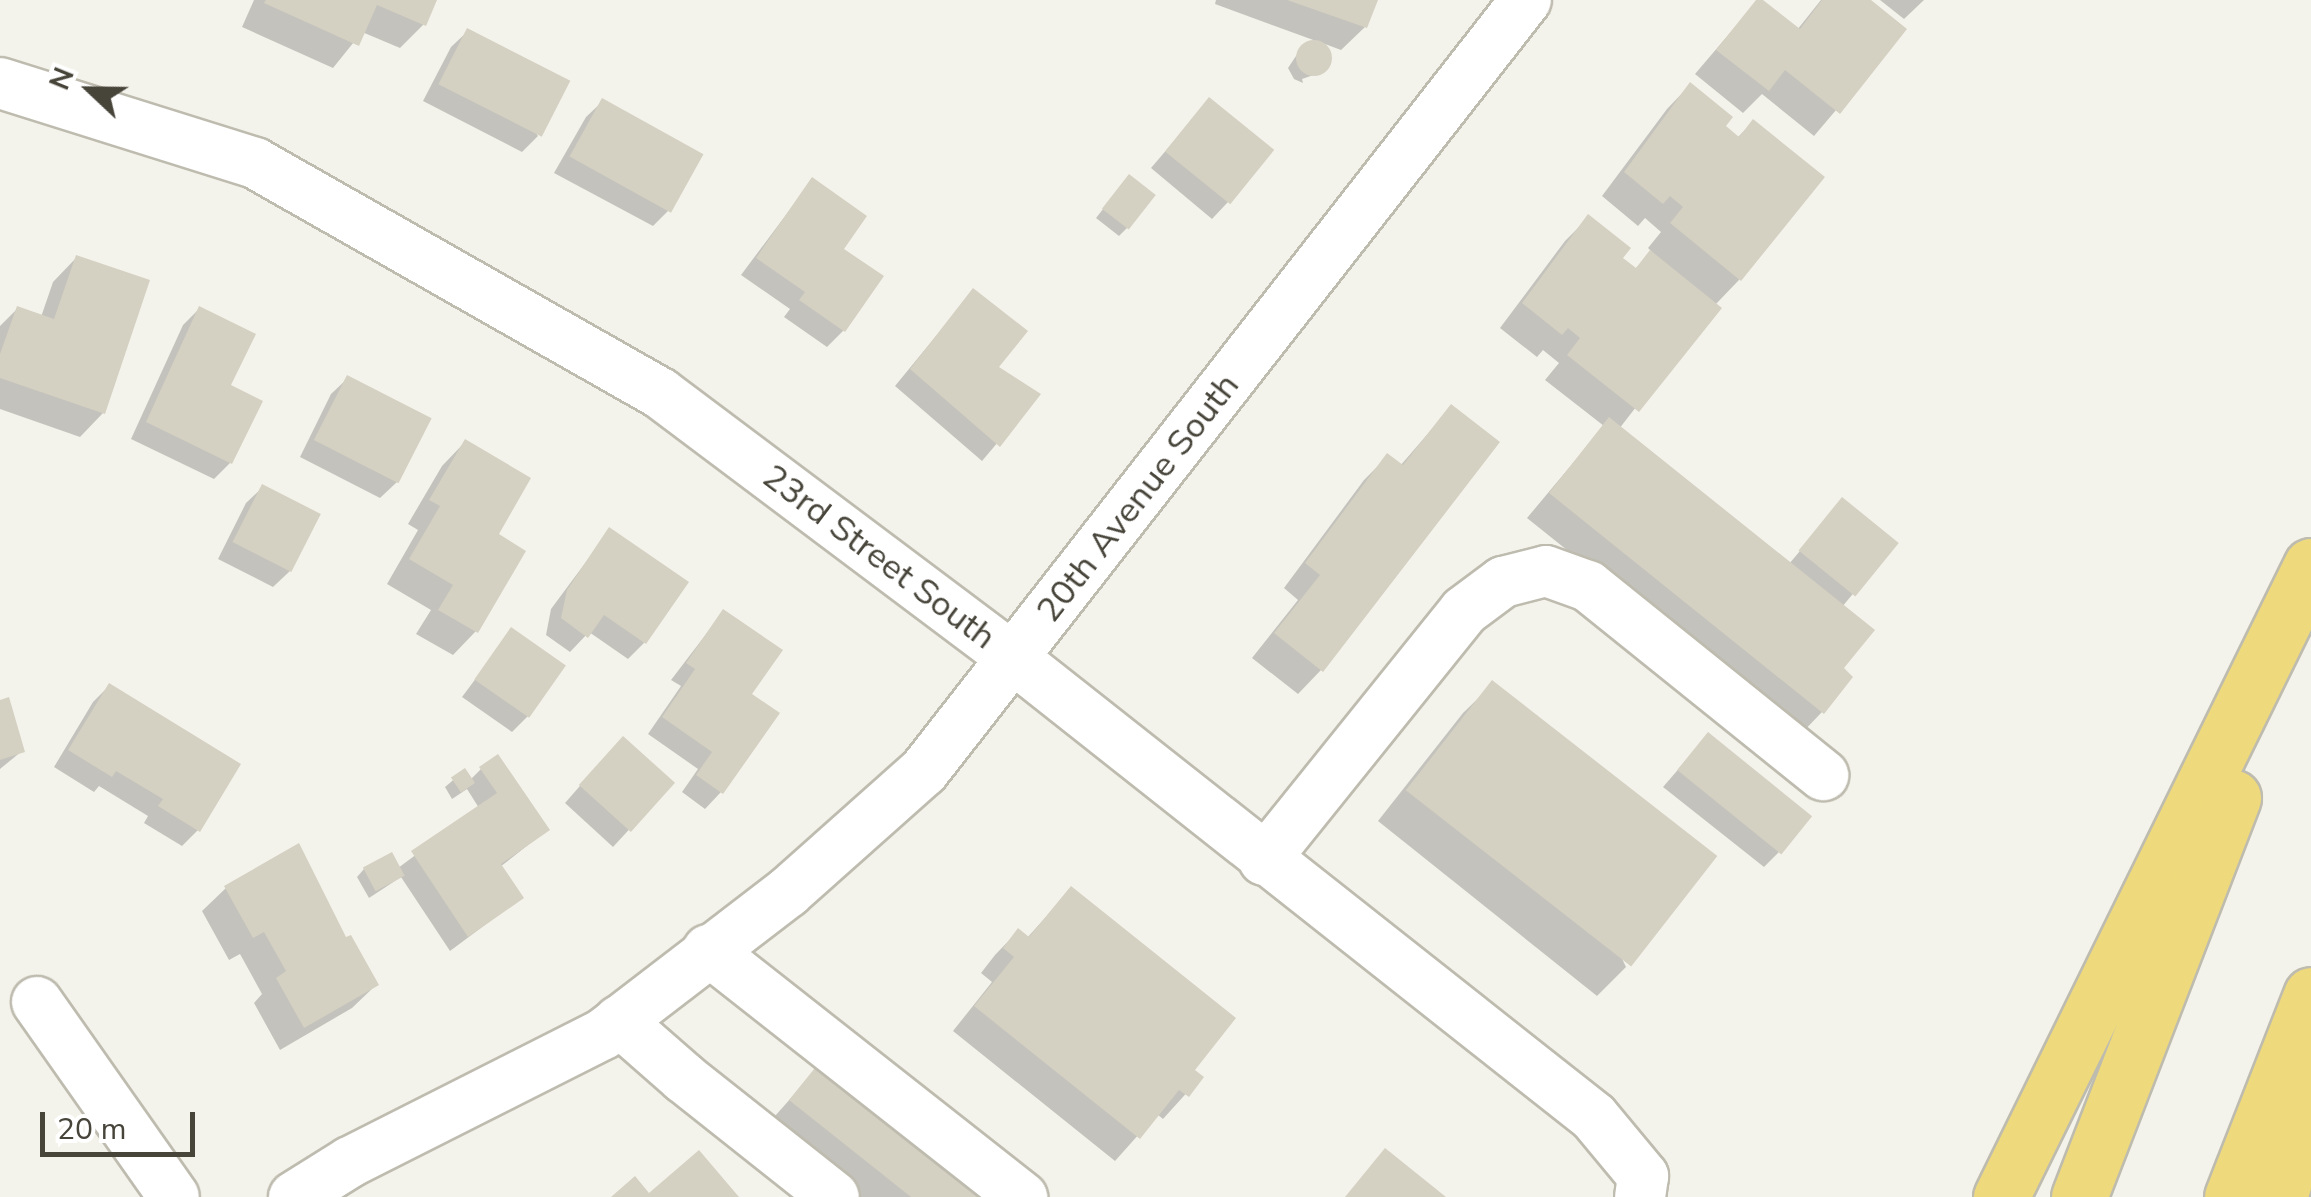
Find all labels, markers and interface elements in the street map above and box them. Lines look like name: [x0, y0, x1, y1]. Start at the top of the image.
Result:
north arrow: [40, 40, 140, 140]
text: N: [41, 62, 84, 96]
street label: 20th Avenue South: [1028, 365, 1248, 631]
street label: 23rd Street South: [754, 456, 1004, 658]
scale bar: [45, 1092, 200, 1154]
text: 20 m: [57, 1109, 126, 1150]

